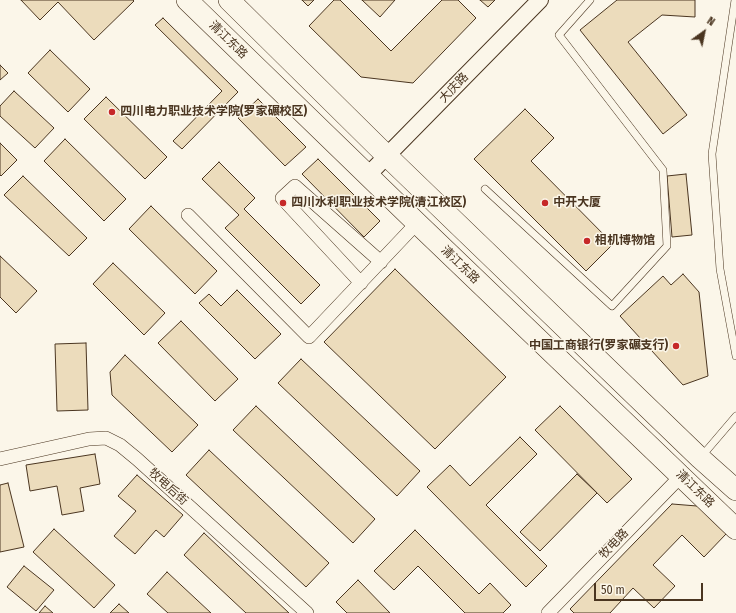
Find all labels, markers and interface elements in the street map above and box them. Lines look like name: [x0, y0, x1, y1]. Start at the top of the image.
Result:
north arrow: [684, 12, 724, 52]
text: N: [705, 14, 717, 29]
street label: 清江东路: [206, 18, 250, 62]
street label: 大庆路: [436, 70, 472, 106]
place label: 四川电力职业技术学院(罗家碾校区): [120, 105, 307, 119]
marker: 四川电力职业技术学院(罗家碾校区): [107, 107, 117, 117]
place label: 四川水利职业技术学院(清江校区): [291, 196, 466, 210]
place label: 中开大厦: [553, 196, 601, 210]
marker: 四川水利职业技术学院(清江校区): [278, 198, 288, 208]
marker: 中开大厦: [540, 198, 550, 208]
place label: 相机博物馆: [595, 234, 655, 248]
marker: 相机博物馆: [582, 236, 592, 246]
street label: 清江东路: [438, 243, 482, 287]
place label: 中国工商银行(罗家碾支行): [529, 339, 668, 353]
marker: 中国工商银行(罗家碾支行): [671, 341, 681, 351]
street label: 牧电后街: [145, 466, 191, 508]
street label: 清江东路: [673, 467, 717, 511]
street label: 牧电路: [596, 526, 632, 562]
scale bar: [596, 575, 705, 601]
text: 50 m: [601, 583, 625, 597]

